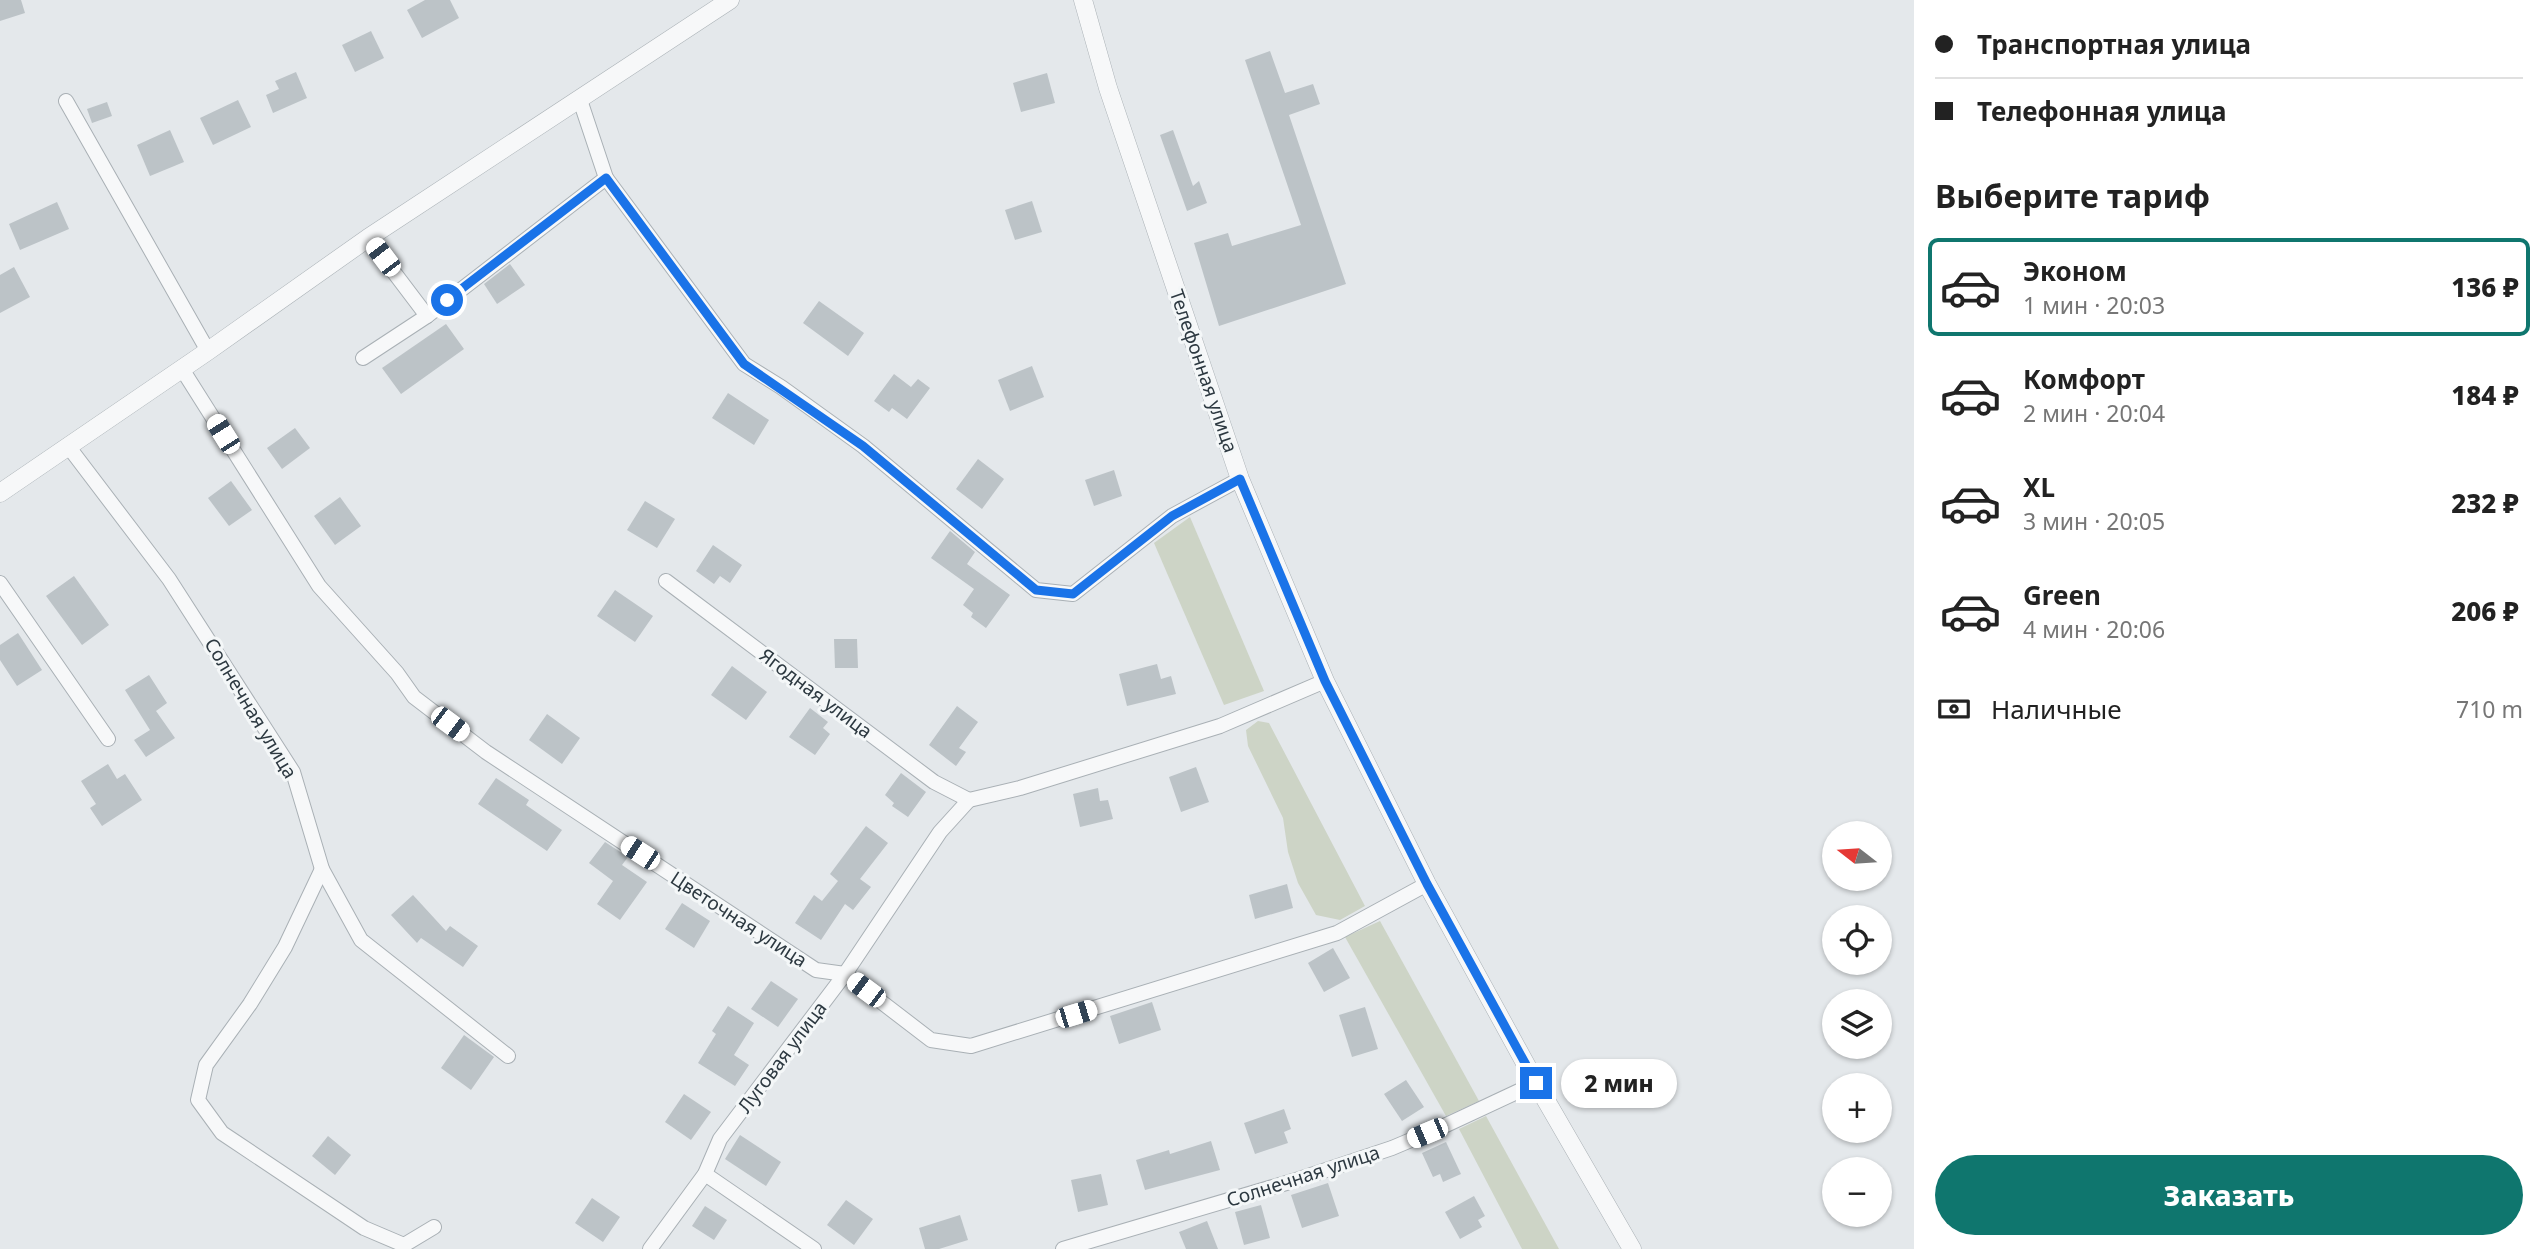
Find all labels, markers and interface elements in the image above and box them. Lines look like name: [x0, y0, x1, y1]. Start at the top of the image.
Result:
text: Транспортная улица: [1977, 26, 2251, 62]
text: Телефонная улица: [1977, 93, 2227, 129]
text: Выберите тариф: [1935, 174, 2210, 217]
car: [362, 234, 405, 280]
text: Эконом: [2023, 253, 2127, 289]
icon: car: [1939, 256, 2002, 319]
text: 136 ₽: [2451, 269, 2519, 305]
route start: [431, 284, 463, 316]
street label: Телефонная улица: [1164, 286, 1244, 456]
text: 1 мин · 20:03: [2023, 289, 2165, 321]
text: Комфорт: [2023, 361, 2145, 397]
icon: car: [1939, 364, 2002, 427]
text: 184 ₽: [2451, 377, 2519, 413]
text: 2 мин · 20:04: [2023, 397, 2165, 429]
car: [203, 411, 244, 457]
text: XL: [2023, 469, 2055, 505]
icon: car: [1939, 472, 2002, 535]
text: 232 ₽: [2451, 485, 2519, 521]
text: 3 мин · 20:05: [2023, 505, 2165, 537]
text: Green: [2023, 577, 2101, 613]
icon: car: [1939, 580, 2002, 643]
text: 206 ₽: [2451, 593, 2519, 629]
text: 4 мин · 20:06: [2023, 613, 2165, 645]
street label: Солнечная улица: [199, 633, 303, 783]
street label: Ягодная улица: [754, 642, 878, 744]
icon: cash: [1935, 690, 1973, 728]
text: Наличные: [1991, 691, 2122, 727]
text: 710 m: [2456, 693, 2523, 725]
car: [427, 703, 474, 745]
north arrow: [1822, 821, 1892, 891]
map controls: [1822, 821, 1892, 1227]
car: [617, 833, 664, 873]
street label: Цветочная улица: [666, 865, 812, 973]
button: locate: [1822, 905, 1892, 975]
car: [843, 969, 890, 1011]
button: layers: [1822, 989, 1892, 1059]
street label: Луговая улица: [731, 996, 833, 1118]
car: [1053, 998, 1100, 1030]
callout: 2 мин: [1560, 1058, 1676, 1108]
route end: [1520, 1067, 1552, 1099]
text: 2 мин: [1584, 1067, 1654, 1099]
button: +: [1822, 1073, 1892, 1143]
car: [1404, 1115, 1451, 1151]
street label: Солнечная улица: [1223, 1139, 1383, 1213]
button: Заказать: [1935, 1155, 2523, 1235]
button: −: [1822, 1157, 1892, 1227]

